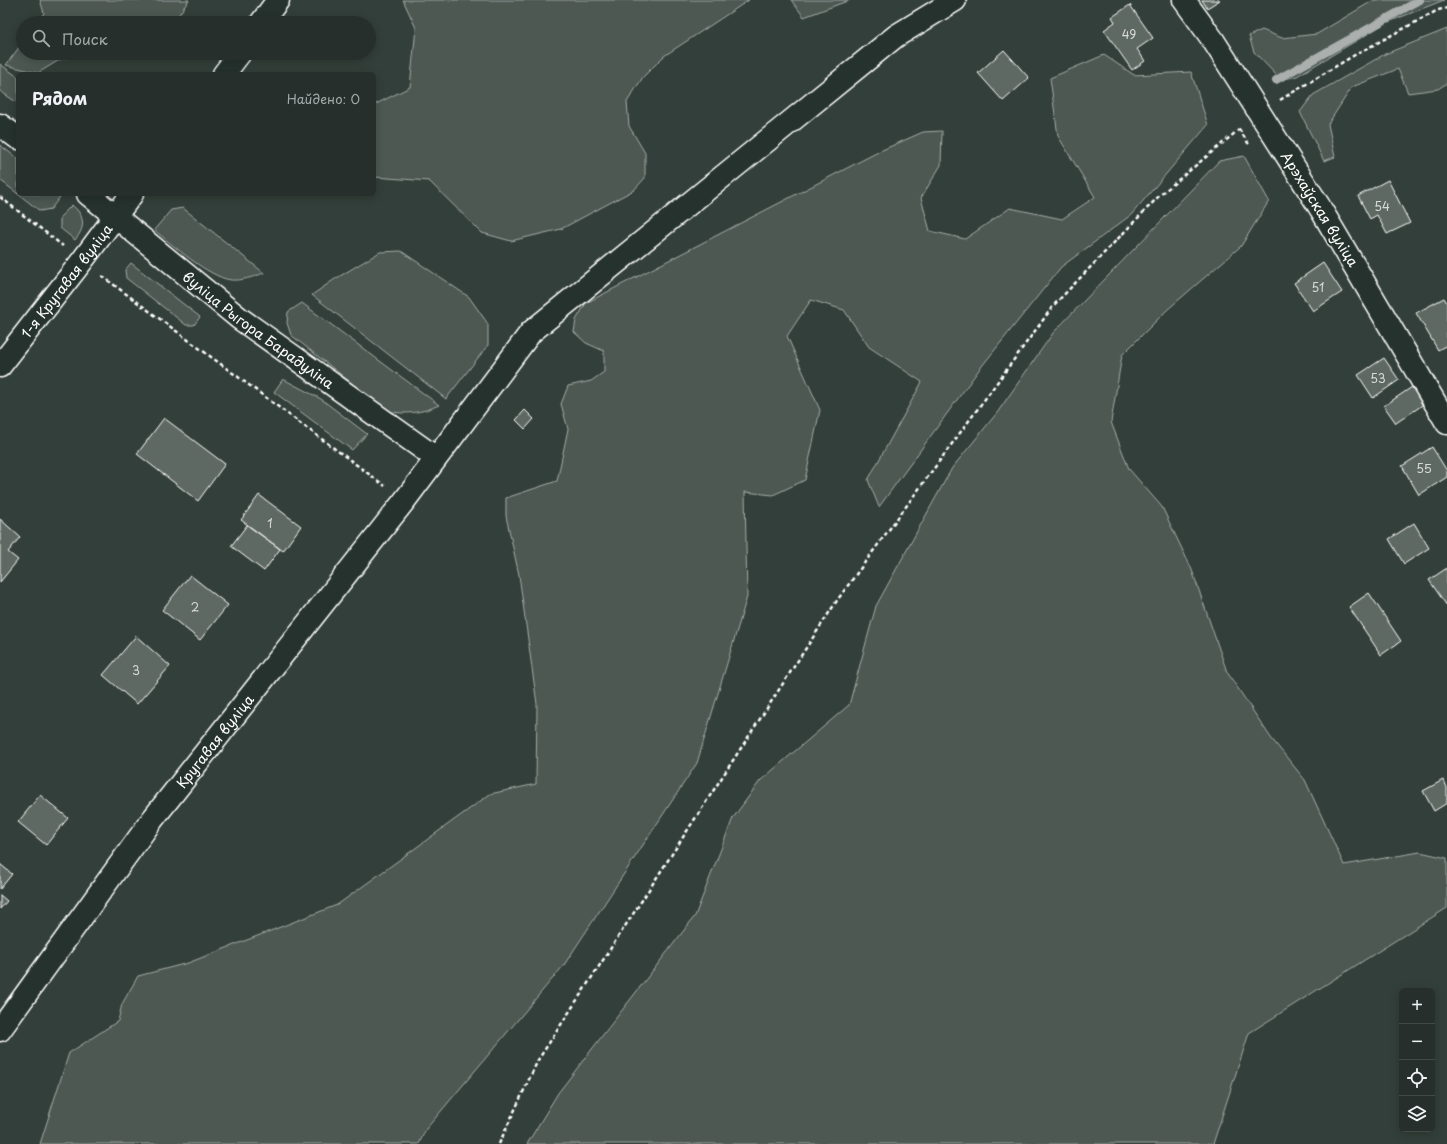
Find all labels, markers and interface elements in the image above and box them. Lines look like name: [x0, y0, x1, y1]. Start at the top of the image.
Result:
search box: [16, 16, 376, 60]
house number: 49: [1122, 25, 1136, 43]
icon: search: [30, 27, 52, 49]
text: Поиск: [62, 27, 108, 50]
text: Рядом: [32, 85, 87, 111]
text: Найдено: 0: [287, 89, 360, 108]
street label: Арэхаўская вуліца: [1276, 147, 1364, 271]
house number: 54: [1374, 197, 1390, 215]
street label: 1-я Кругавая вуліца: [15, 219, 117, 342]
street label: вуліца Рыгора Барадуліна: [178, 266, 339, 393]
house number: 51: [1312, 278, 1324, 296]
house number: 53: [1370, 369, 1386, 387]
house number: 55: [1416, 459, 1432, 477]
house number: 1: [267, 514, 273, 532]
house number: 2: [191, 598, 199, 616]
house number: 3: [132, 661, 140, 679]
street label: Кругавая вуліца: [171, 689, 258, 792]
map controls: [1399, 988, 1435, 1132]
button: +: [1399, 988, 1435, 1024]
button: −: [1399, 1024, 1435, 1060]
button: locate: [1399, 1060, 1435, 1096]
button: layers: [1399, 1096, 1435, 1132]

